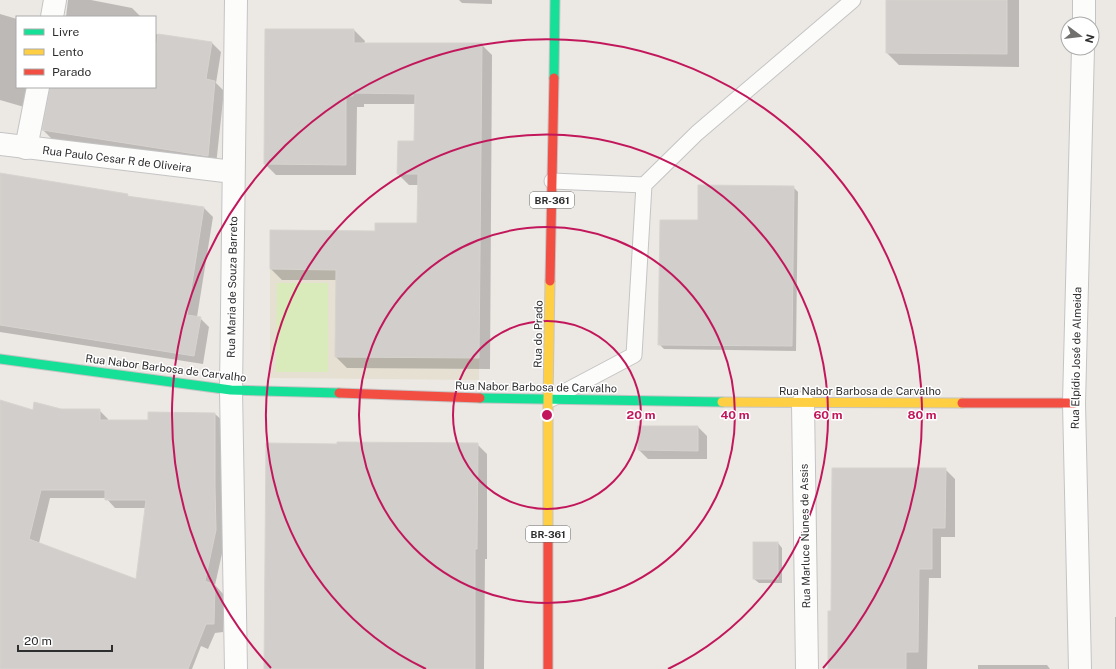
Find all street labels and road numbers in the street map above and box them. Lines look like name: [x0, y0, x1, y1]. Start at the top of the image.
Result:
street label: Rua Paulo Cesar R de Oliveira: [42, 144, 192, 174]
road number: BR-361: [530, 192, 574, 208]
street label: Rua Maria de Souza Barreto: [225, 216, 239, 358]
street label: Rua Elpídio José de Almeida: [1069, 287, 1083, 429]
street label: Rua do Prado: [531, 300, 545, 368]
street label: Rua Nabor Barbosa de Carvalho: [85, 352, 247, 384]
street label: Rua Nabor Barbosa de Carvalho: [455, 380, 617, 394]
street label: Rua Nabor Barbosa de Carvalho: [779, 385, 941, 397]
street label: Rua Marluce Nunes de Assis: [798, 463, 812, 608]
road number: BR-361: [526, 526, 570, 542]

